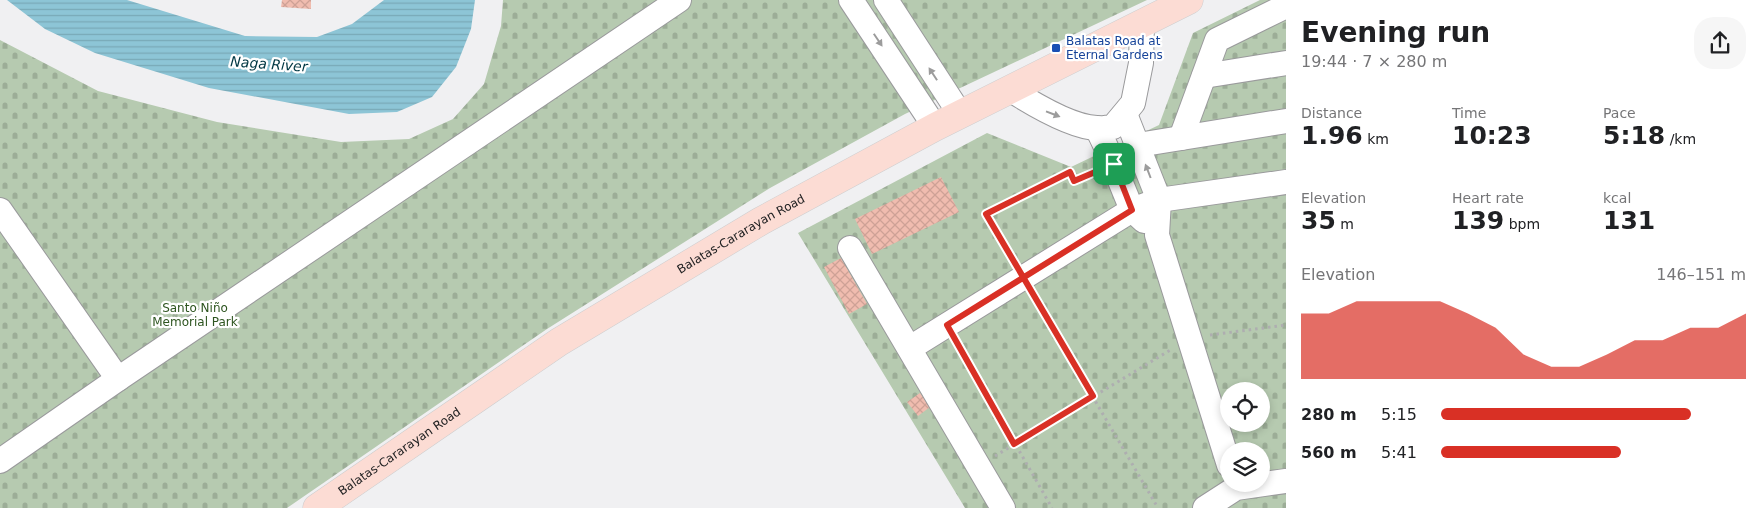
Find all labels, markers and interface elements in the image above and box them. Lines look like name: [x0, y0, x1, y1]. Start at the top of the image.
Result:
text: Evening run: [1301, 16, 1490, 49]
button: share: [1694, 17, 1746, 69]
one-way arrow: [873, 34, 883, 47]
place label: Balatas Road at Eternal Gardens: [1066, 34, 1163, 62]
marker: Balatas Road at Eternal Gardens: [1050, 42, 1062, 54]
text: 19:44 · 7 × 280 m: [1301, 52, 1447, 71]
water label: Naga River: [230, 53, 309, 75]
one-way arrow: [928, 67, 938, 80]
text: Distance: [1301, 105, 1362, 121]
text: Time: [1452, 105, 1486, 121]
text: Pace: [1603, 105, 1636, 121]
one-way arrow: [1046, 110, 1061, 118]
text: 1.96: [1301, 121, 1363, 150]
text: 10:23: [1452, 121, 1532, 150]
text: 5:18: [1603, 121, 1665, 150]
text: km: [1363, 131, 1389, 147]
text: /km: [1665, 131, 1696, 147]
pin: [1093, 143, 1135, 185]
icon: arrive: [1100, 150, 1128, 178]
one-way arrow: [1144, 163, 1152, 178]
text: Elevation: [1301, 190, 1366, 206]
text: Heart rate: [1452, 190, 1524, 206]
text: kcal: [1603, 190, 1631, 206]
street label: Balatas-Cararayan Road: [675, 192, 807, 277]
text: 35: [1301, 206, 1336, 235]
text: 139: [1452, 206, 1504, 235]
text: 131: [1603, 206, 1655, 235]
text: m: [1336, 216, 1354, 232]
text: bpm: [1504, 216, 1540, 232]
text: Elevation: [1301, 265, 1375, 284]
text: 146–151 m: [1656, 265, 1746, 284]
park label: Santo Niño Memorial Park: [152, 301, 238, 329]
map controls: [1220, 382, 1270, 492]
button: locate: [1220, 382, 1270, 432]
street label: Balatas-Cararayan Road: [336, 405, 463, 498]
text: 280 m: [1301, 405, 1357, 424]
text: 5:15: [1381, 405, 1417, 424]
button: layers: [1220, 442, 1270, 492]
text: 560 m: [1301, 443, 1357, 462]
text: 5:41: [1381, 443, 1417, 462]

